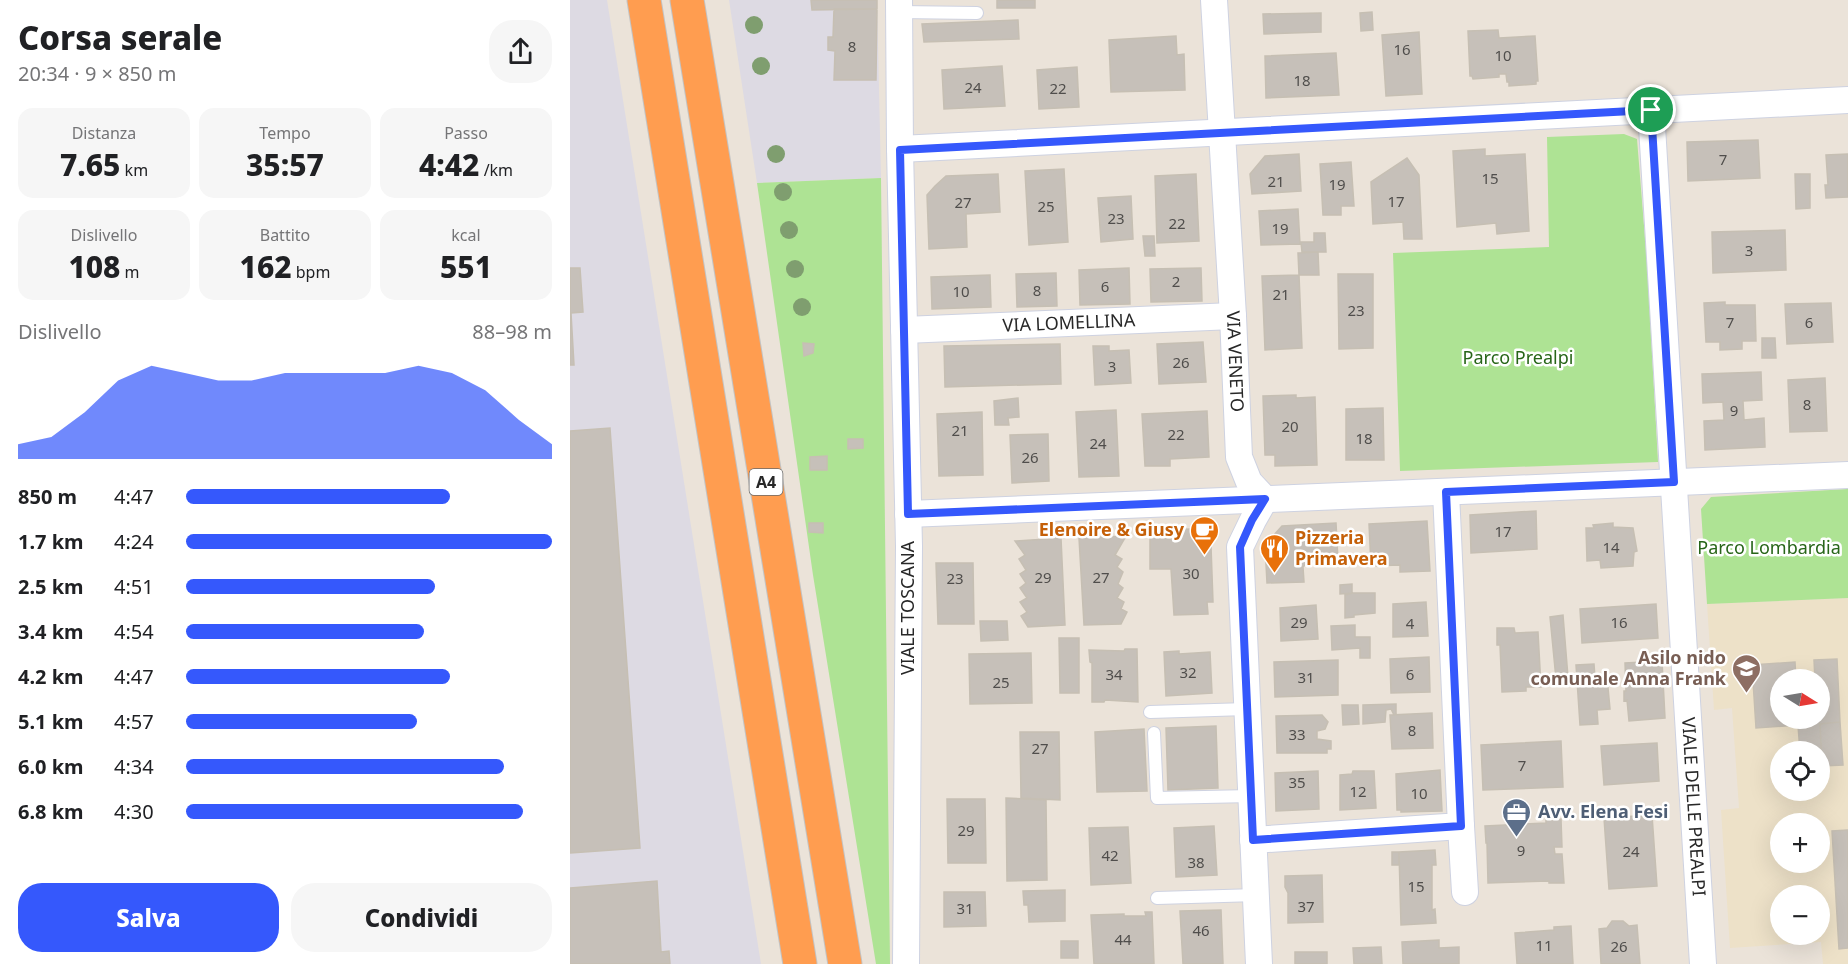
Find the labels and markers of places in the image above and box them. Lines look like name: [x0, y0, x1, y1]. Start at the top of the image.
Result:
pin: [1625, 84, 1676, 135]
cafe icon: Elenoire & Giusy: [1189, 514, 1221, 556]
place label: Elenoire & Giusy: [1039, 517, 1185, 541]
place label: Pizzeria Primavera: [1295, 525, 1387, 570]
restaurant icon: Pizzeria Primavera: [1258, 532, 1290, 574]
place label: Asilo nido comunale Anna Frank: [1530, 645, 1727, 690]
school or university icon: Asilo nido comunale Anna Frank: [1731, 652, 1763, 694]
office icon: Avv. Elena Fesi: [1501, 796, 1533, 838]
place label: Avv. Elena Fesi: [1538, 799, 1668, 823]

